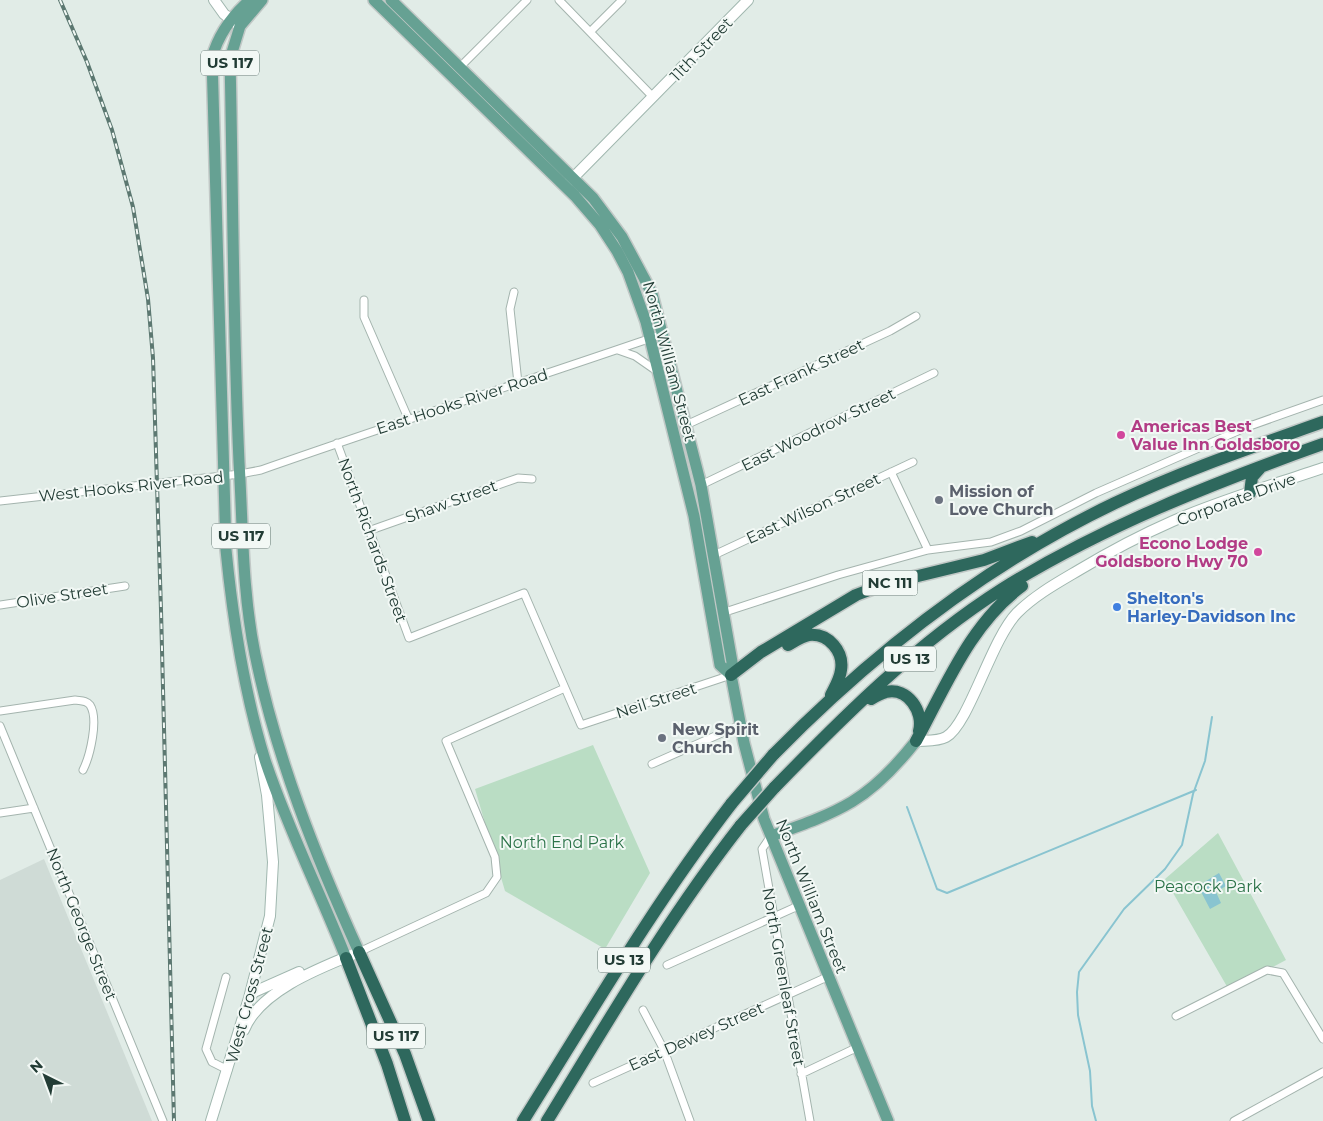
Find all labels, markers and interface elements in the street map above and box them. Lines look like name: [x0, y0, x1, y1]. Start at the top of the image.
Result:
street label: 11th Street: [666, 13, 737, 85]
road number: US 117: [201, 50, 259, 76]
street label: North William Street: [639, 279, 700, 444]
street label: East Frank Street: [735, 335, 868, 410]
street label: East Hooks River Road: [374, 365, 550, 438]
street label: East Woodrow Street: [738, 384, 899, 475]
place label: Americas Best Value Inn Goldsboro: [1130, 417, 1300, 454]
marker: Americas Best Value Inn Goldsboro: [1115, 429, 1127, 441]
street label: North Richards Street: [334, 455, 411, 625]
street label: West Hooks River Road: [38, 467, 224, 506]
street label: East Wilson Street: [743, 469, 884, 548]
street label: Corporate Drive: [1174, 469, 1298, 530]
street label: Shaw Street: [403, 476, 500, 527]
place label: Mission of Love Church: [949, 482, 1054, 519]
marker: Mission of Love Church: [933, 494, 945, 506]
road number: US 117: [212, 524, 270, 548]
place label: Econo Lodge Goldsboro Hwy 70: [1095, 534, 1248, 571]
marker: Econo Lodge Goldsboro Hwy 70: [1252, 546, 1264, 558]
road number: NC 111: [862, 570, 918, 596]
street label: Olive Street: [15, 579, 110, 612]
place label: Shelton's Harley-Davidson Inc: [1127, 589, 1296, 626]
marker: Shelton's Harley-Davidson Inc: [1111, 601, 1123, 613]
road number: US 13: [884, 646, 936, 672]
street label: Neil Street: [613, 678, 699, 722]
place label: New Spirit Church: [672, 720, 759, 757]
marker: New Spirit Church: [656, 732, 668, 744]
street label: North William Street: [772, 816, 851, 977]
park label: North End Park: [500, 833, 625, 852]
street label: North George Street: [42, 845, 121, 1004]
park label: Peacock Park: [1154, 877, 1263, 896]
street label: North Greenleaf Street: [758, 886, 809, 1068]
street label: West Cross Street: [222, 924, 277, 1066]
road number: US 13: [598, 948, 650, 972]
street label: East Dewey Street: [626, 998, 767, 1075]
road number: US 117: [367, 1024, 425, 1048]
north arrow: [20, 1051, 70, 1101]
text: N: [26, 1056, 47, 1077]

